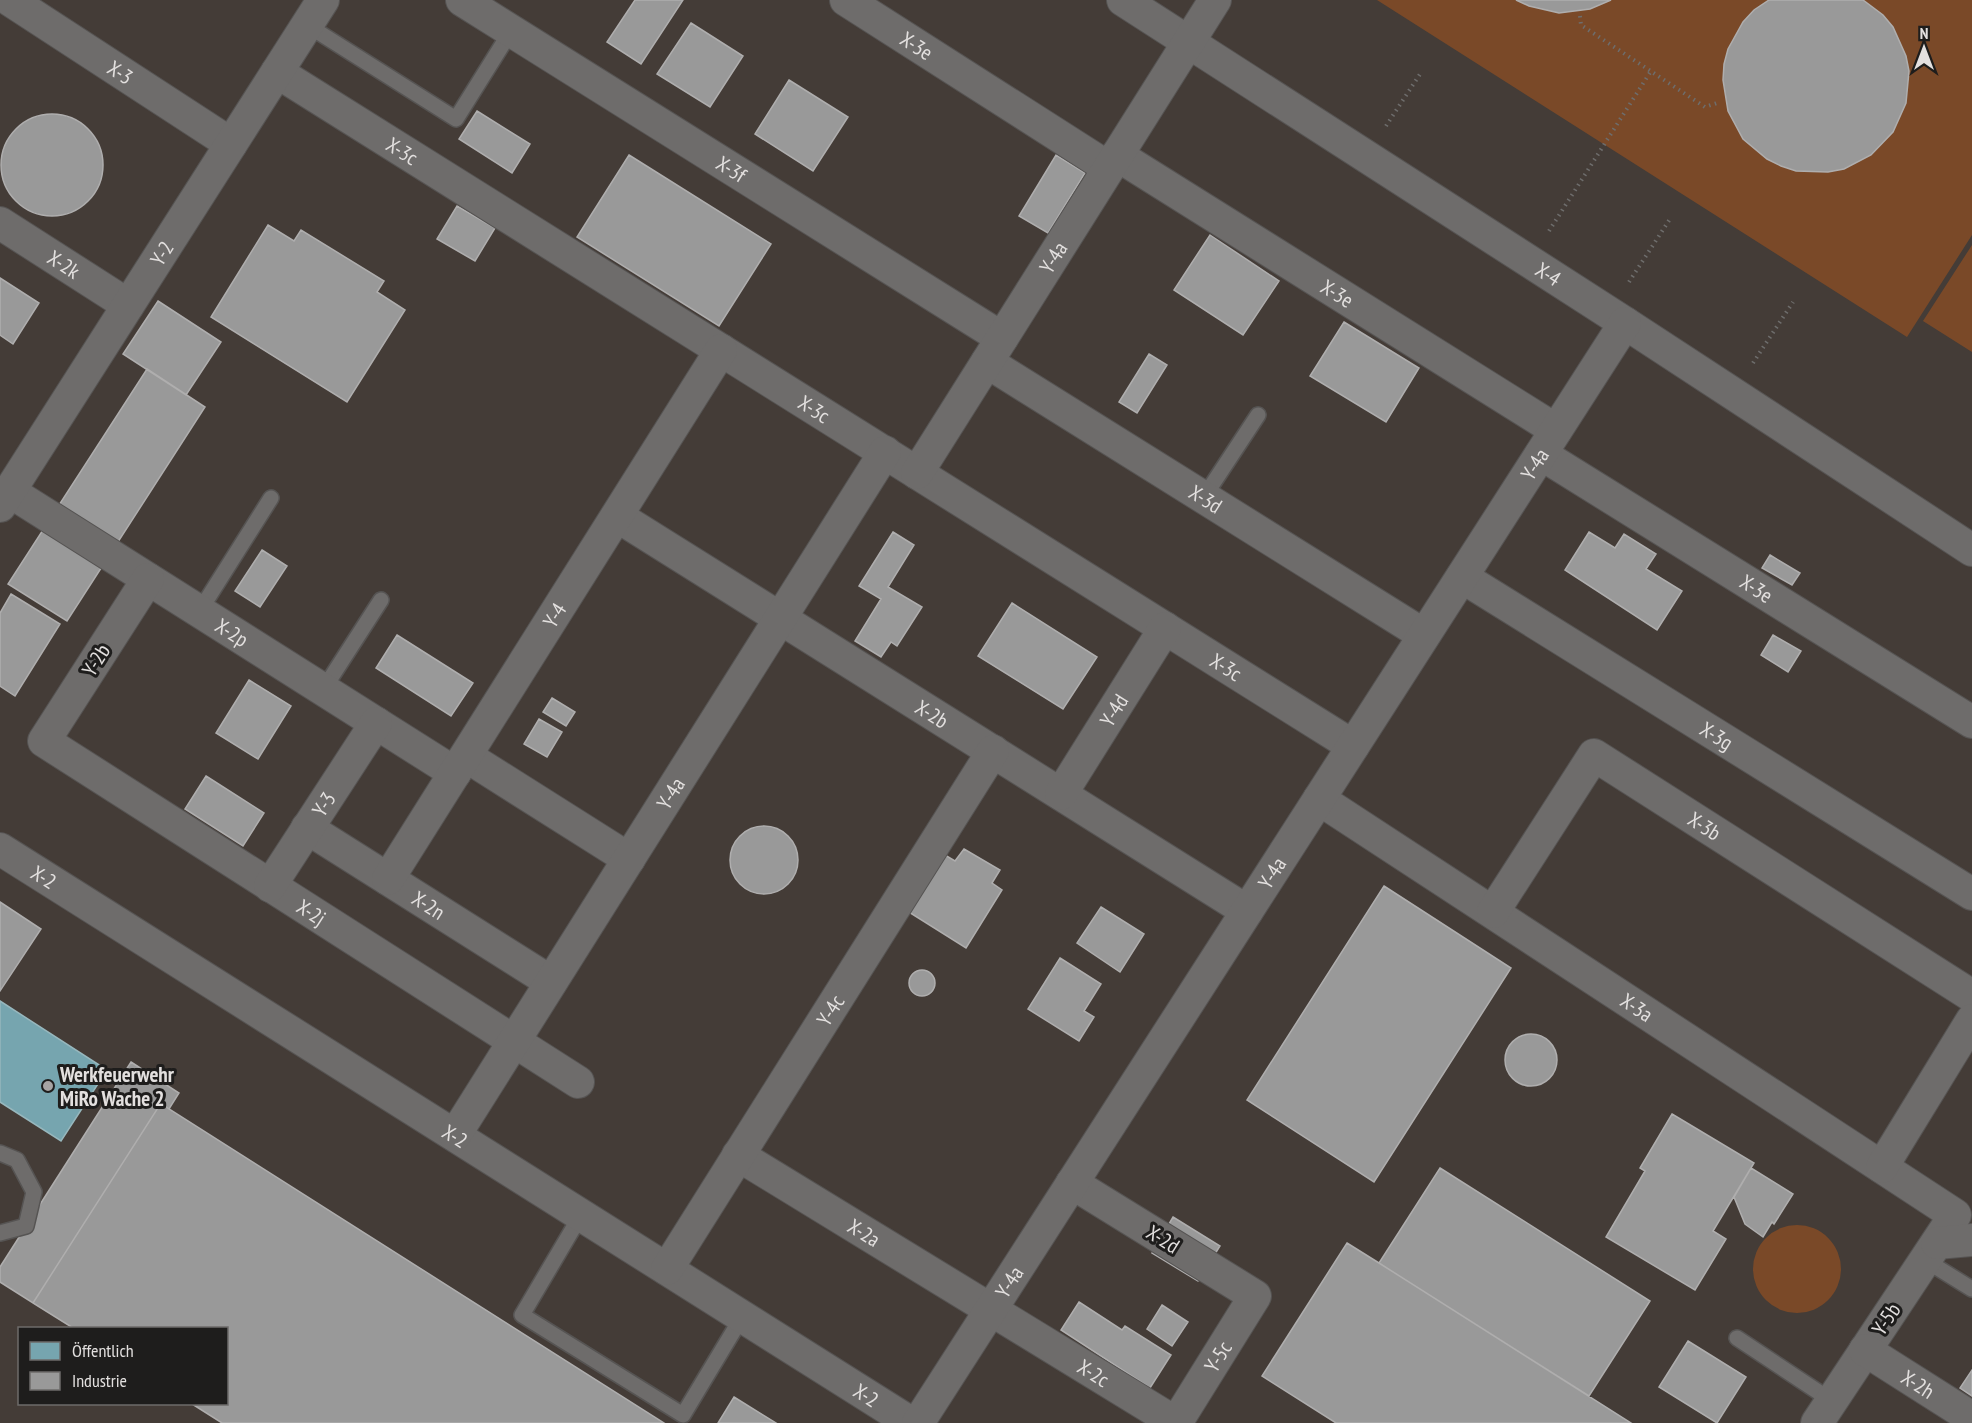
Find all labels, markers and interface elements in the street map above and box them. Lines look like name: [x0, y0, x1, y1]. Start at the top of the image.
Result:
north arrow: [1894, 18, 1954, 78]
text: N: [1920, 23, 1928, 43]
street label: X-3e: [895, 25, 938, 66]
street label: X-3: [103, 54, 138, 90]
street label: X-3c: [382, 131, 424, 171]
street label: X-3f: [712, 149, 752, 188]
street label: Y-2: [144, 236, 179, 271]
street label: Y-4a: [1033, 236, 1073, 278]
street label: X-2k: [43, 244, 85, 284]
street label: X-4: [1531, 256, 1567, 292]
street label: X-3e: [1316, 273, 1359, 313]
street label: X-3c: [793, 389, 836, 429]
street label: Y-4a: [1514, 443, 1555, 485]
street label: X-3d: [1184, 478, 1227, 519]
street label: X-3e: [1735, 568, 1778, 608]
street label: Y-4: [536, 597, 572, 632]
street label: X-2p: [211, 612, 254, 653]
street label: Y-2b: [76, 639, 116, 681]
street label: X-3c: [1205, 647, 1247, 687]
street label: Y-4d: [1093, 689, 1134, 731]
street label: X-2b: [911, 693, 954, 734]
street label: X-3g: [1695, 715, 1738, 756]
street label: Y-4a: [650, 772, 690, 814]
street label: Y-3: [306, 786, 341, 821]
street label: X-3b: [1683, 805, 1726, 846]
street label: Y-4a: [1251, 852, 1292, 894]
street label: X-2: [26, 859, 62, 895]
street label: X-2n: [407, 884, 450, 925]
street label: X-2j: [292, 893, 331, 931]
street label: X-3a: [1616, 987, 1658, 1027]
street label: Y-4c: [810, 989, 850, 1031]
place label: Werkfeuerwehr MiRo Wache 2: [59, 1061, 175, 1112]
marker: Werkfeuerwehr MiRo Wache 2: [41, 1079, 55, 1093]
street label: X-2: [438, 1118, 473, 1154]
street label: X-2a: [843, 1212, 885, 1252]
street label: X-2d: [1142, 1219, 1184, 1259]
street label: Y-4a: [989, 1261, 1029, 1303]
street label: Y-5b: [1866, 1298, 1906, 1340]
legend: [18, 1327, 228, 1405]
street label: Y-5c: [1198, 1335, 1238, 1377]
text: Öffentlich: [72, 1339, 134, 1362]
street label: X-2c: [1073, 1353, 1115, 1393]
street label: X-2h: [1897, 1363, 1940, 1404]
text: Industrie: [72, 1369, 127, 1392]
street label: X-2: [849, 1377, 884, 1413]

